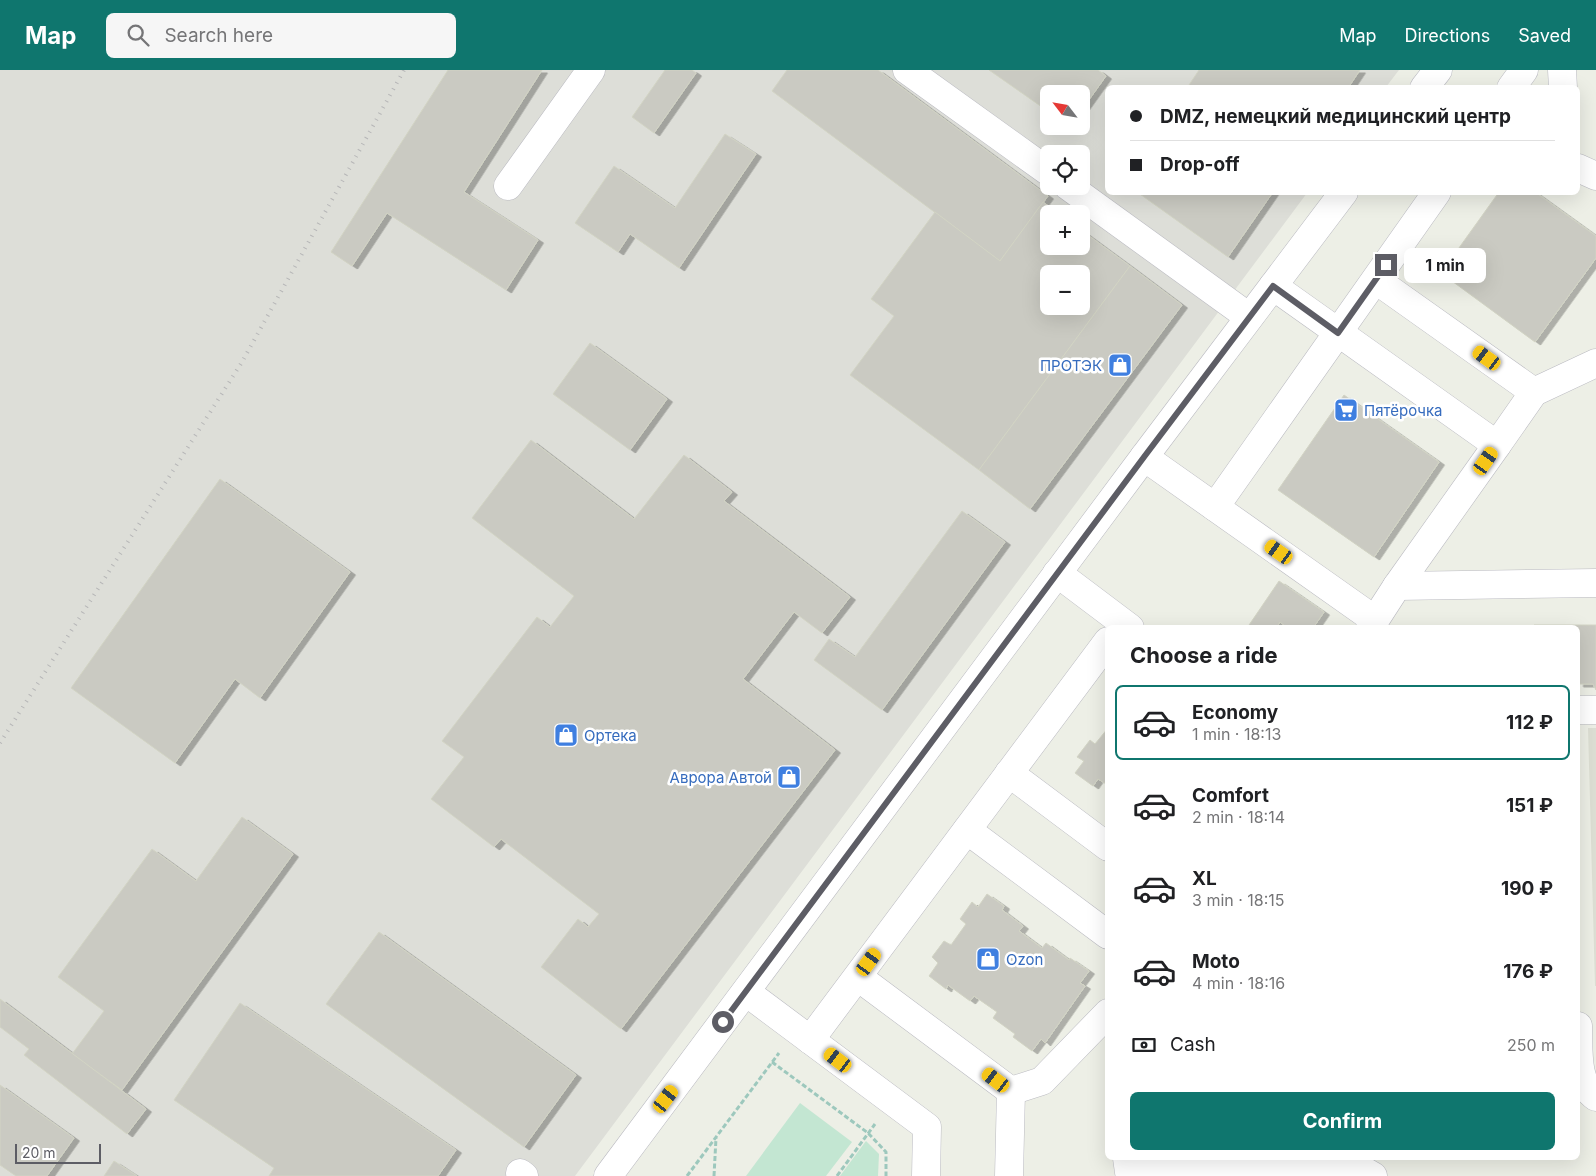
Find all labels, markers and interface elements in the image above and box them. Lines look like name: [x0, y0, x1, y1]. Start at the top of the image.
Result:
search box: [106, 13, 456, 58]
text: Map: [25, 21, 76, 50]
icon: search: [124, 21, 152, 49]
text: Search here: [164, 24, 273, 47]
text: Map: [1339, 25, 1377, 46]
text: Directions: [1405, 25, 1490, 46]
text: Saved: [1518, 25, 1571, 46]
north arrow: [1040, 85, 1090, 135]
map controls: [1040, 85, 1090, 315]
text: DMZ, немецкий медицинский центр: [1160, 105, 1511, 128]
button: locate: [1040, 145, 1090, 195]
text: Drop-off: [1160, 153, 1240, 176]
button: +: [1040, 205, 1090, 255]
callout: 1 min: [1404, 248, 1486, 282]
route end: [1375, 254, 1397, 276]
text: 1 min: [1425, 255, 1465, 275]
button: −: [1040, 265, 1090, 315]
car: [1470, 343, 1503, 373]
shop icon: ПРОТЭК: [1107, 352, 1133, 378]
place label: ПРОТЭК: [1040, 356, 1102, 375]
supermarket icon: Пятёрочка: [1333, 397, 1359, 423]
place label: Пятёрочка: [1364, 401, 1443, 420]
car: [1471, 444, 1500, 478]
car: [1262, 537, 1295, 567]
text: Choose a ride: [1130, 642, 1278, 668]
icon: car: [1132, 700, 1177, 745]
text: Economy: [1192, 701, 1278, 724]
text: 112 ₽: [1506, 711, 1553, 734]
shop icon: Ортека: [553, 722, 579, 748]
text: 1 min · 18:13: [1192, 724, 1281, 744]
place label: Ортека: [584, 726, 637, 745]
shop icon: Аврора Автой: [776, 764, 802, 790]
place label: Аврора Автой: [670, 768, 772, 787]
icon: car: [1132, 783, 1177, 828]
text: Comfort: [1192, 784, 1269, 807]
text: 151 ₽: [1506, 794, 1553, 817]
text: 2 min · 18:14: [1192, 807, 1285, 827]
icon: car: [1132, 866, 1177, 911]
text: XL: [1192, 867, 1217, 890]
text: 190 ₽: [1501, 877, 1553, 900]
text: 3 min · 18:15: [1192, 890, 1285, 910]
car: [854, 945, 883, 979]
shop icon: Ozon: [975, 946, 1001, 972]
icon: car: [1132, 949, 1177, 994]
place label: Ozon: [1006, 950, 1043, 969]
text: Moto: [1192, 950, 1240, 973]
text: 176 ₽: [1503, 960, 1553, 983]
text: 4 min · 18:16: [1192, 973, 1285, 993]
route start: [712, 1011, 734, 1033]
icon: cash: [1130, 1031, 1158, 1059]
text: Cash: [1170, 1033, 1216, 1056]
text: 250 m: [1507, 1035, 1555, 1055]
car: [821, 1045, 854, 1075]
car: [979, 1065, 1012, 1095]
car: [650, 1083, 681, 1115]
button: Confirm: [1130, 1092, 1555, 1150]
scale bar: [15, 1141, 101, 1164]
text: 20 m: [22, 1144, 56, 1161]

